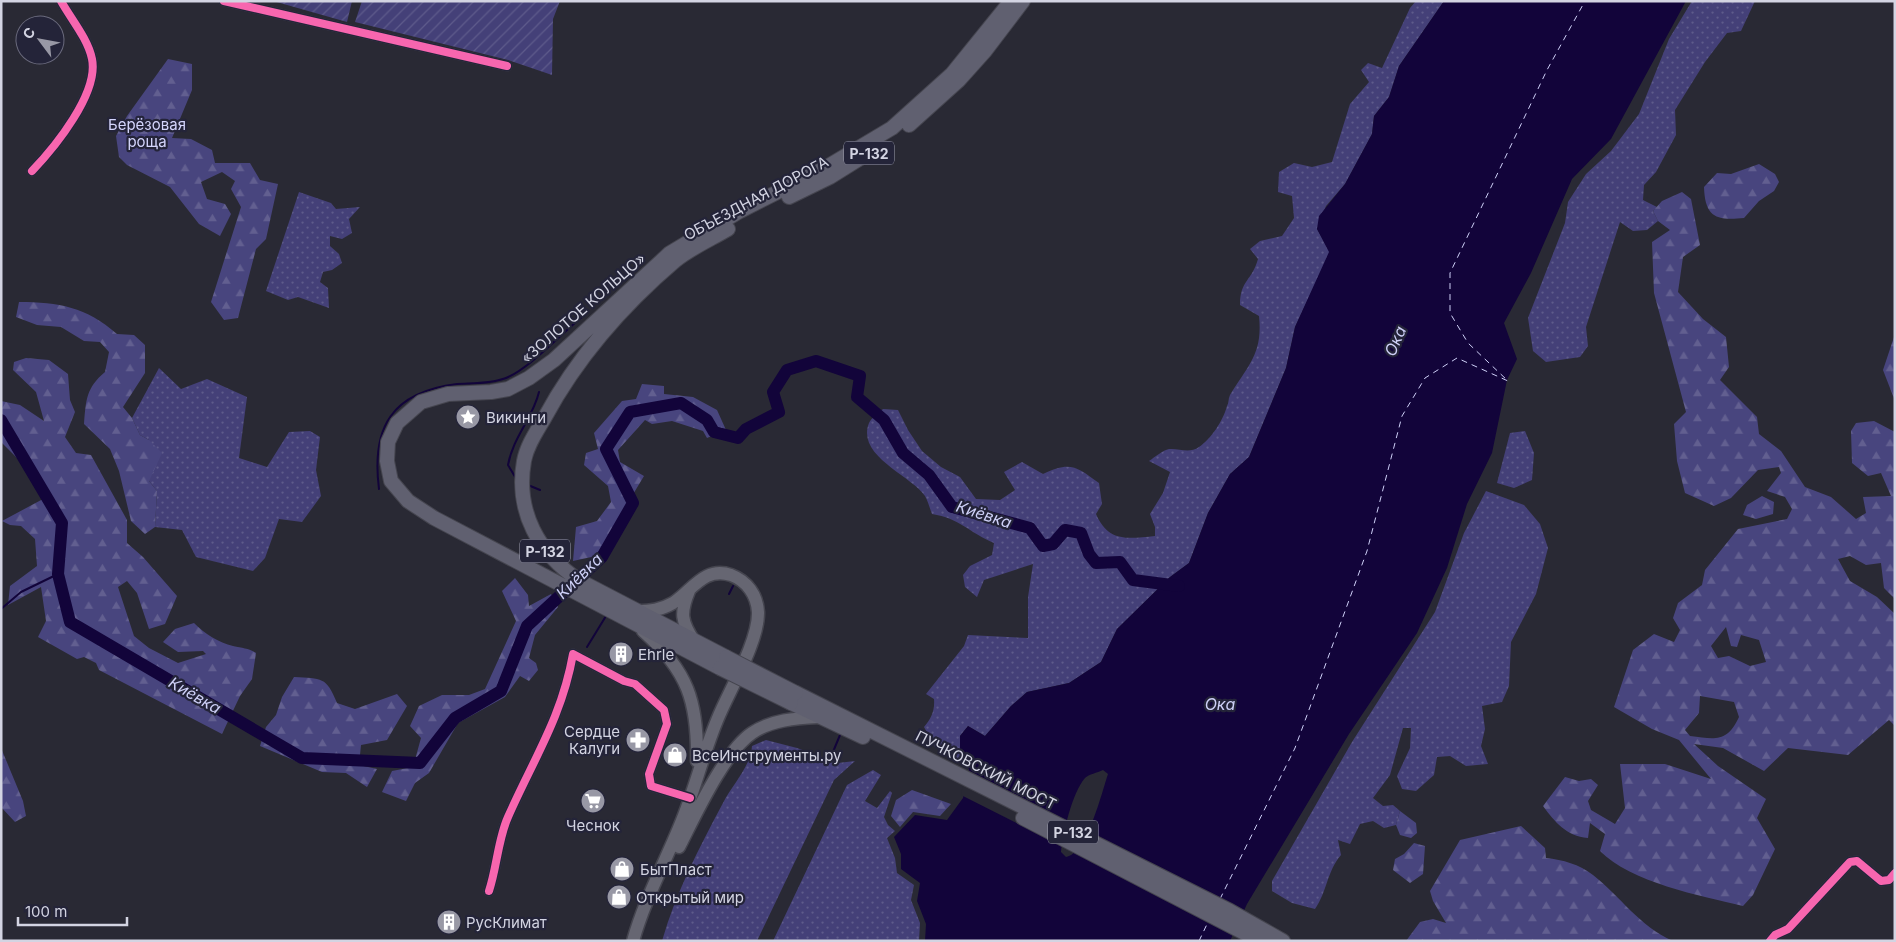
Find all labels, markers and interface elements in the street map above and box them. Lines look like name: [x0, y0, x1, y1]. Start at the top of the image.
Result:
north arrow: [15, 15, 65, 65]
text: С: [19, 24, 39, 42]
park label: Берёзовая роща: [108, 115, 186, 151]
road number: Р-132: [844, 142, 894, 164]
street label: ОБЪЕЗДНАЯ ДОРОГА: [680, 152, 832, 244]
street label: «ЗОЛОТОЕ КОЛЬЦО»: [517, 249, 649, 367]
water label: Ока: [1380, 323, 1410, 359]
place icon: Викинги: [455, 404, 481, 430]
place label: Викинги: [486, 408, 546, 427]
water label: Киёвка: [954, 496, 1014, 532]
road number: Р-132: [520, 540, 570, 562]
water label: Киёвка: [552, 549, 607, 603]
building icon: Ehrle: [608, 641, 634, 667]
place label: Ehrle: [638, 645, 674, 664]
water label: Киёвка: [165, 672, 225, 718]
water label: Ока: [1205, 694, 1236, 714]
place label: Сердце Калуги: [564, 722, 620, 758]
street label: ПУЧКОВСКИЙ МОСТ: [912, 726, 1060, 814]
pharmacy icon: Сердце Калуги: [625, 727, 651, 753]
shop icon: ВсеИнструменты.ру: [662, 742, 688, 768]
place label: ВсеИнструменты.ру: [692, 746, 842, 765]
supermarket icon: Чеснок: [580, 788, 606, 814]
place label: Чеснок: [566, 816, 620, 835]
road number: Р-132: [1048, 820, 1098, 844]
shop icon: БытПласт: [609, 856, 635, 882]
place label: БытПласт: [640, 860, 712, 879]
shop icon: Открытый мир: [606, 884, 632, 910]
place label: Открытый мир: [636, 888, 744, 907]
scale bar: [18, 894, 126, 926]
text: 100 m: [25, 902, 67, 921]
building icon: РусКлимат: [436, 909, 462, 935]
place label: РусКлимат: [466, 913, 547, 932]

